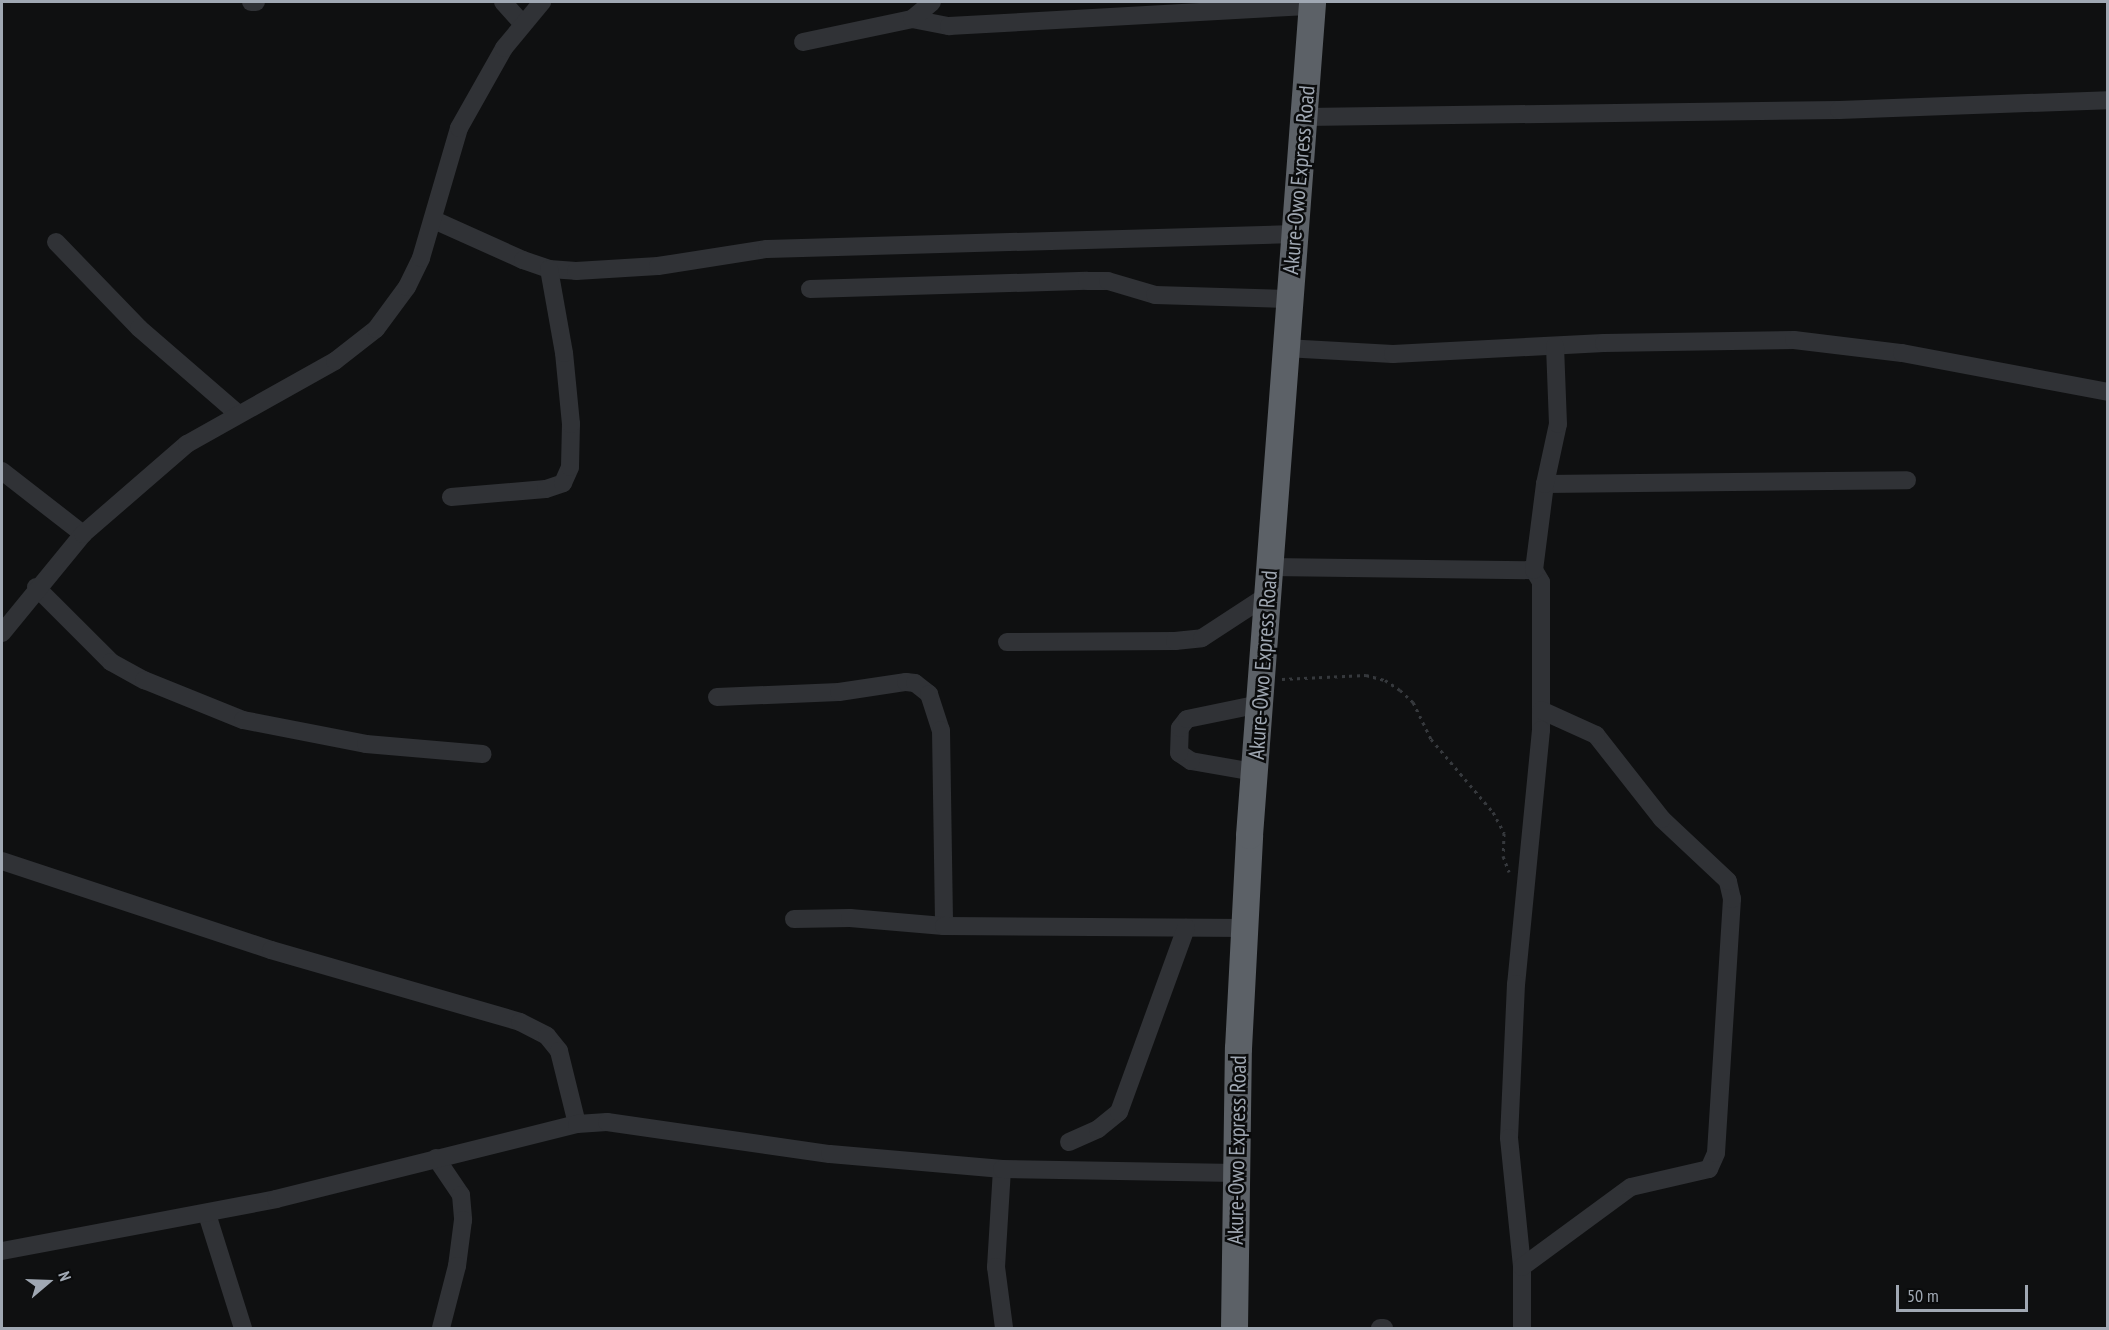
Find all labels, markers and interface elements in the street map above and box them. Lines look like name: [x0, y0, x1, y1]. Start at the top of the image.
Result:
street label: Akure-Owo Express Road: [1278, 85, 1320, 275]
street label: Akure-Owo Express Road: [1243, 570, 1283, 760]
street label: Akure-Owo Express Road: [1222, 1055, 1252, 1245]
north arrow: [18, 1252, 78, 1312]
text: N: [54, 1269, 76, 1283]
scale bar: [1899, 1273, 2031, 1311]
text: 50 m: [1907, 1284, 1939, 1307]

